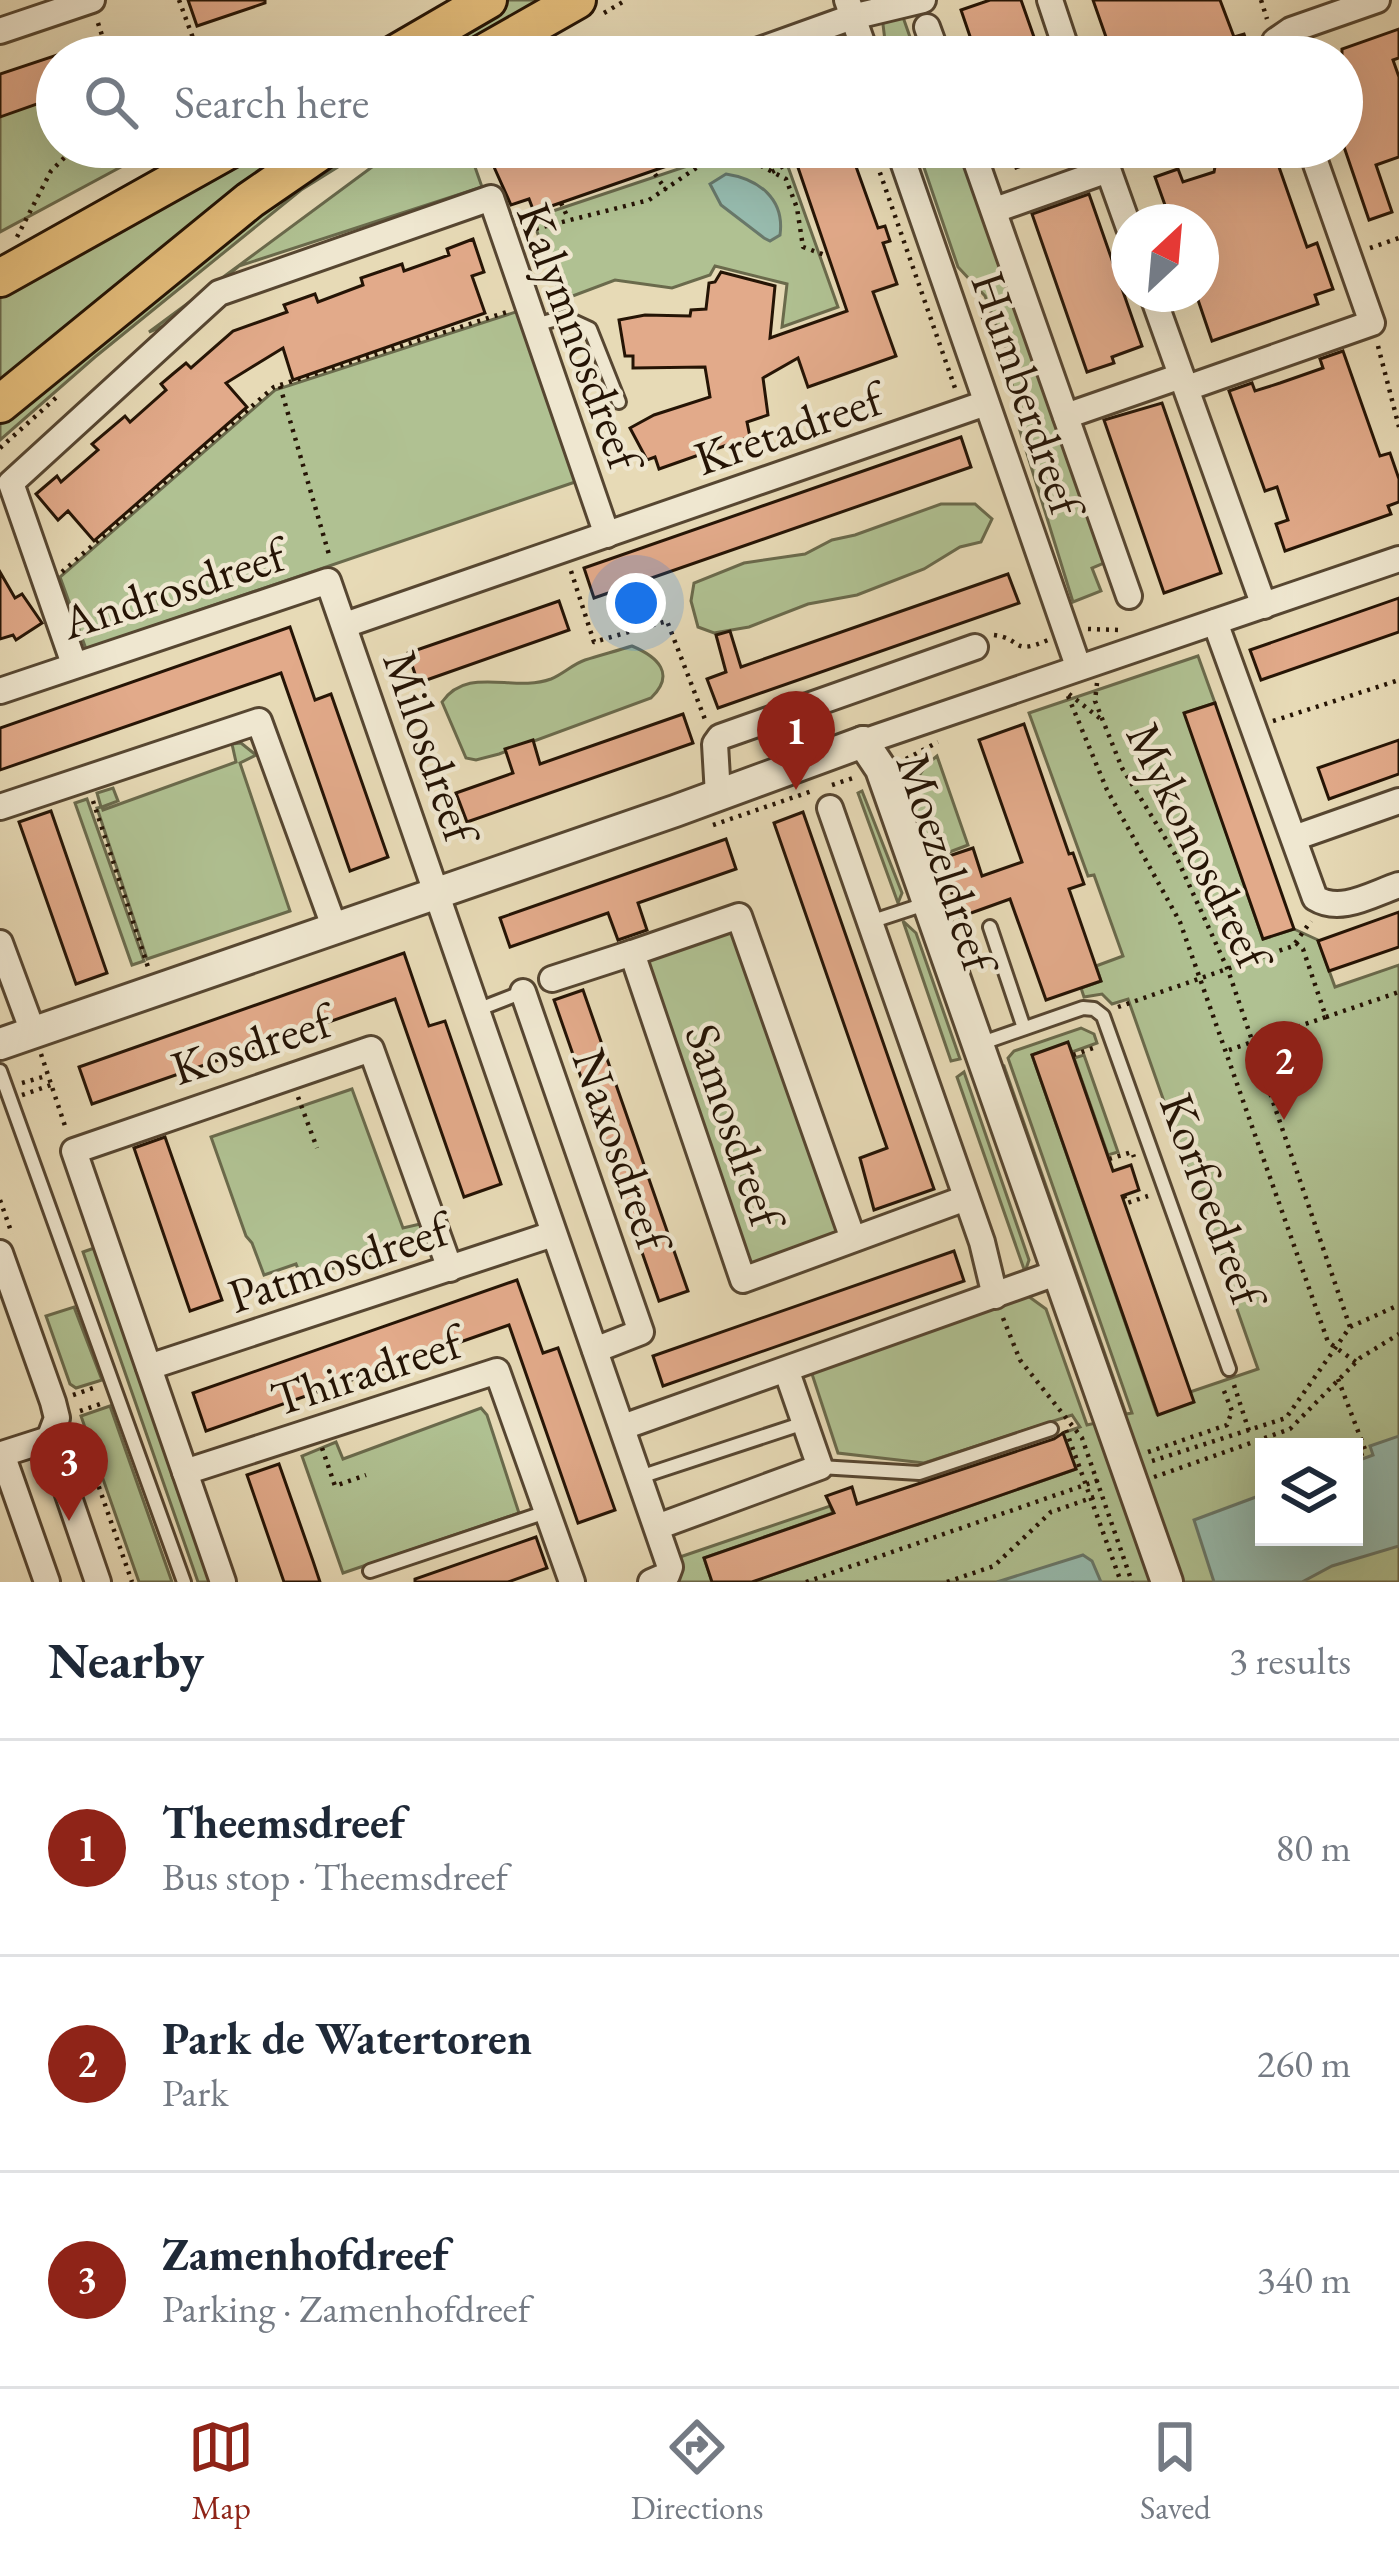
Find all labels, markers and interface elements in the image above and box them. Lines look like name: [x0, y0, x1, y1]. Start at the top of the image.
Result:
search box: [36, 36, 1363, 168]
icon: search: [78, 69, 144, 135]
text: Search here: [174, 73, 369, 131]
street label: Kalymnosdreef: [503, 194, 659, 483]
north arrow: [1111, 204, 1219, 312]
street label: Humberdreef: [957, 263, 1100, 528]
street label: Kretadreef: [686, 365, 895, 489]
street label: Androsdreef: [53, 521, 298, 653]
your location: [606, 573, 666, 633]
street label: Milosdreef: [369, 642, 494, 855]
pin: 1: [757, 691, 835, 790]
street label: Mykonosdreef: [1113, 712, 1288, 983]
street label: Moezeldreef: [883, 745, 1013, 984]
street label: Kosdreef: [163, 987, 344, 1099]
street label: Samosdreef: [671, 1015, 800, 1240]
pin: 2: [1245, 1021, 1323, 1120]
street label: Naxosdreef: [559, 1040, 687, 1263]
street label: Korfoedreef: [1146, 1085, 1282, 1319]
street label: Patmosdreef: [220, 1196, 461, 1327]
street label: Thiradreef: [263, 1308, 474, 1430]
pin: 3: [30, 1422, 108, 1521]
map controls: [1255, 1438, 1363, 1546]
button: layers: [1255, 1438, 1363, 1546]
text: Nearby: [48, 1627, 204, 1693]
text: 3 results: [1229, 1635, 1351, 1686]
text: Theemsdreef: [162, 1793, 405, 1851]
text: 1: [77, 1822, 97, 1873]
text: 80 m: [1275, 1822, 1351, 1873]
text: Bus stop · Theemsdreef: [162, 1851, 508, 1902]
text: Park de Watertoren: [162, 2009, 532, 2067]
text: 2: [77, 2038, 97, 2089]
text: 260 m: [1257, 2038, 1351, 2089]
text: Park: [162, 2067, 228, 2118]
text: Zamenhofdreef: [162, 2225, 449, 2283]
text: 3: [77, 2254, 97, 2305]
text: 340 m: [1257, 2254, 1351, 2305]
text: Parking · Zamenhofdreef: [162, 2283, 530, 2334]
tab: Map: [188, 2414, 254, 2529]
tab: Directions: [631, 2414, 764, 2529]
tab: Saved: [1140, 2414, 1211, 2529]

